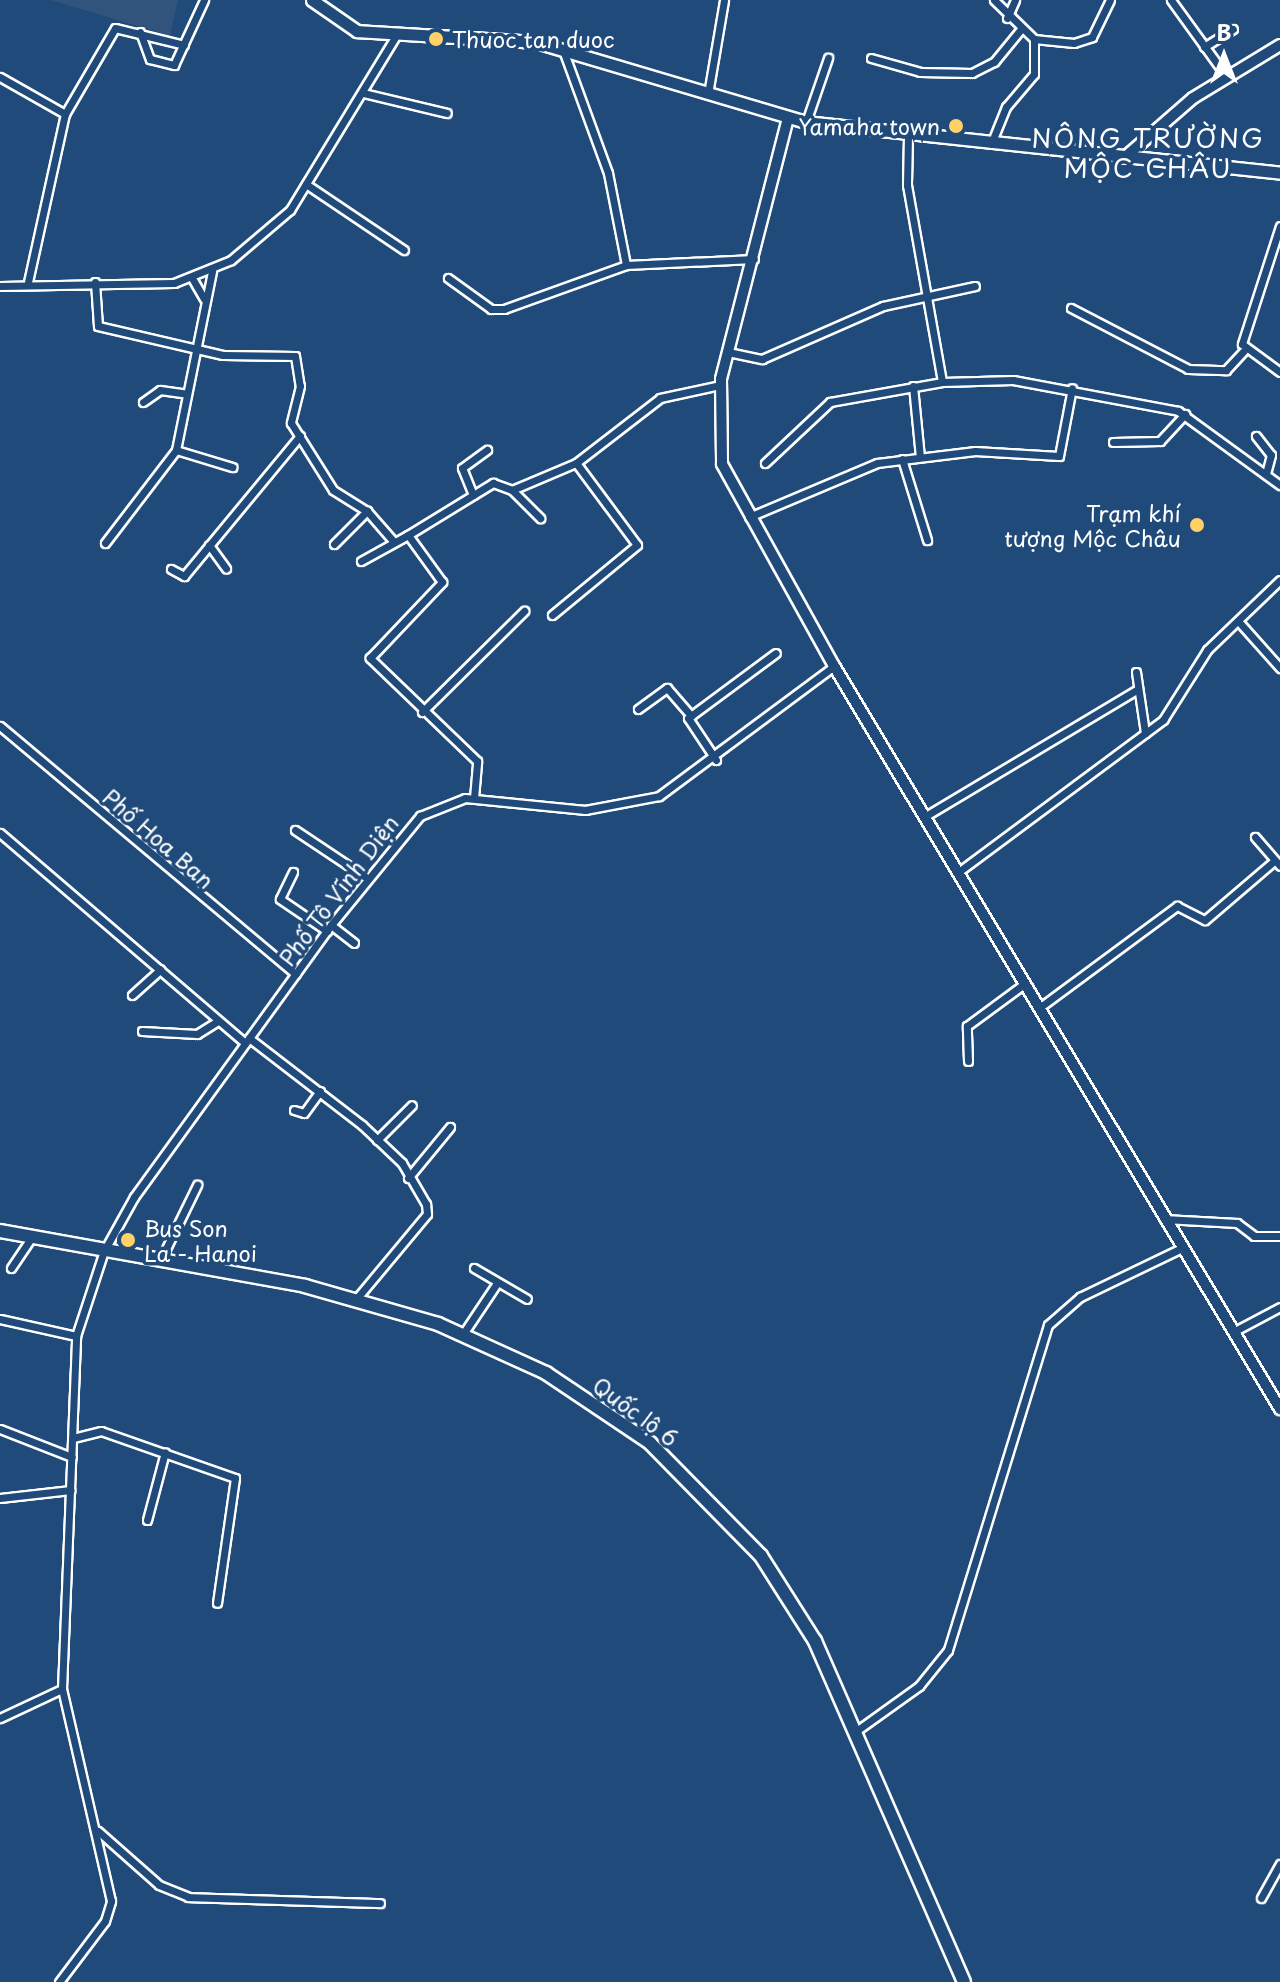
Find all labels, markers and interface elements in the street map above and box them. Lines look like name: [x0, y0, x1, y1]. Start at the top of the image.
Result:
text: B: [1216, 15, 1232, 48]
north arrow: [1184, 16, 1264, 96]
place label: Thuoc tan duoc: [452, 26, 615, 52]
marker: Thuoc tan duoc: [427, 30, 445, 48]
place label: Yamaha town: [797, 113, 940, 139]
marker: Yamaha town: [947, 117, 965, 135]
district label: NÔNG TRƯỜNG MỘC CHÂU: [1030, 122, 1266, 184]
place label: Trạm khí tượng Mộc Châu: [1007, 499, 1181, 550]
marker: Trạm khí tượng Mộc Châu: [1188, 516, 1206, 534]
street label: Phố Hoa Ban: [99, 783, 219, 893]
street label: Phố Tô Vĩnh Diện: [273, 810, 403, 970]
place label: Bus Son La - Hanoi: [144, 1214, 258, 1266]
marker: Bus Son La - Hanoi: [119, 1231, 137, 1249]
street label: Quốc lộ 6: [587, 1370, 685, 1452]

